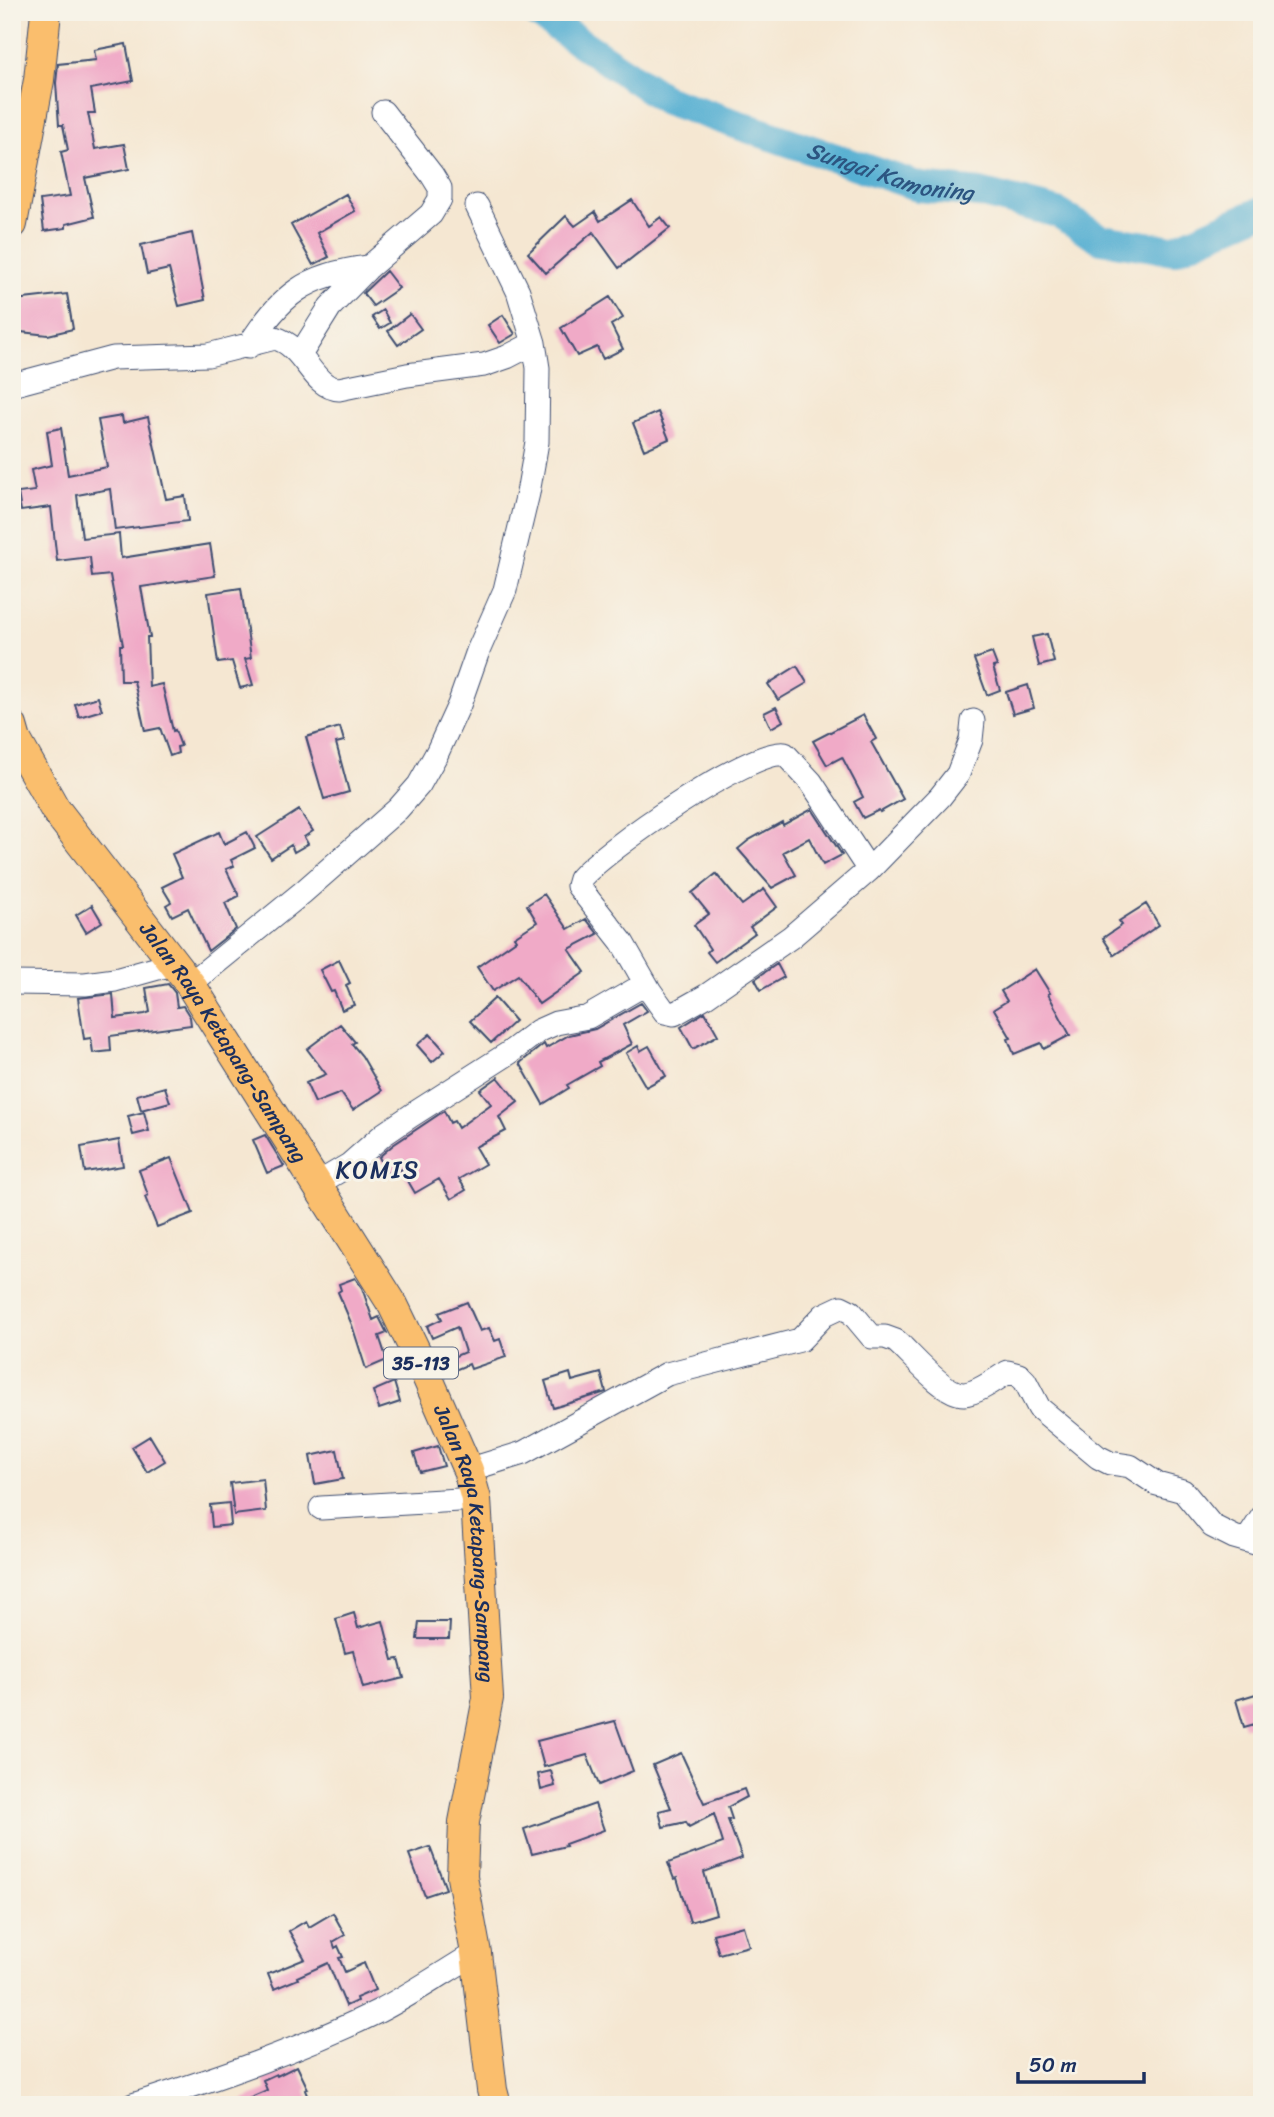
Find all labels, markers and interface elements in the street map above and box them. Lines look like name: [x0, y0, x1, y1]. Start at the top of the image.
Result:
water label: Sungai Kamoning: [801, 129, 978, 213]
street label: Jalan Raya Ketapang-Sampang: [129, 912, 318, 1171]
district label: KOMIS: [336, 1149, 420, 1191]
road number: 35-113: [384, 1348, 458, 1378]
street label: Jalan Raya Ketapang-Sampang: [422, 1397, 506, 1684]
scale bar: [1018, 2040, 1144, 2084]
text: 50 m: [1029, 2046, 1077, 2084]

